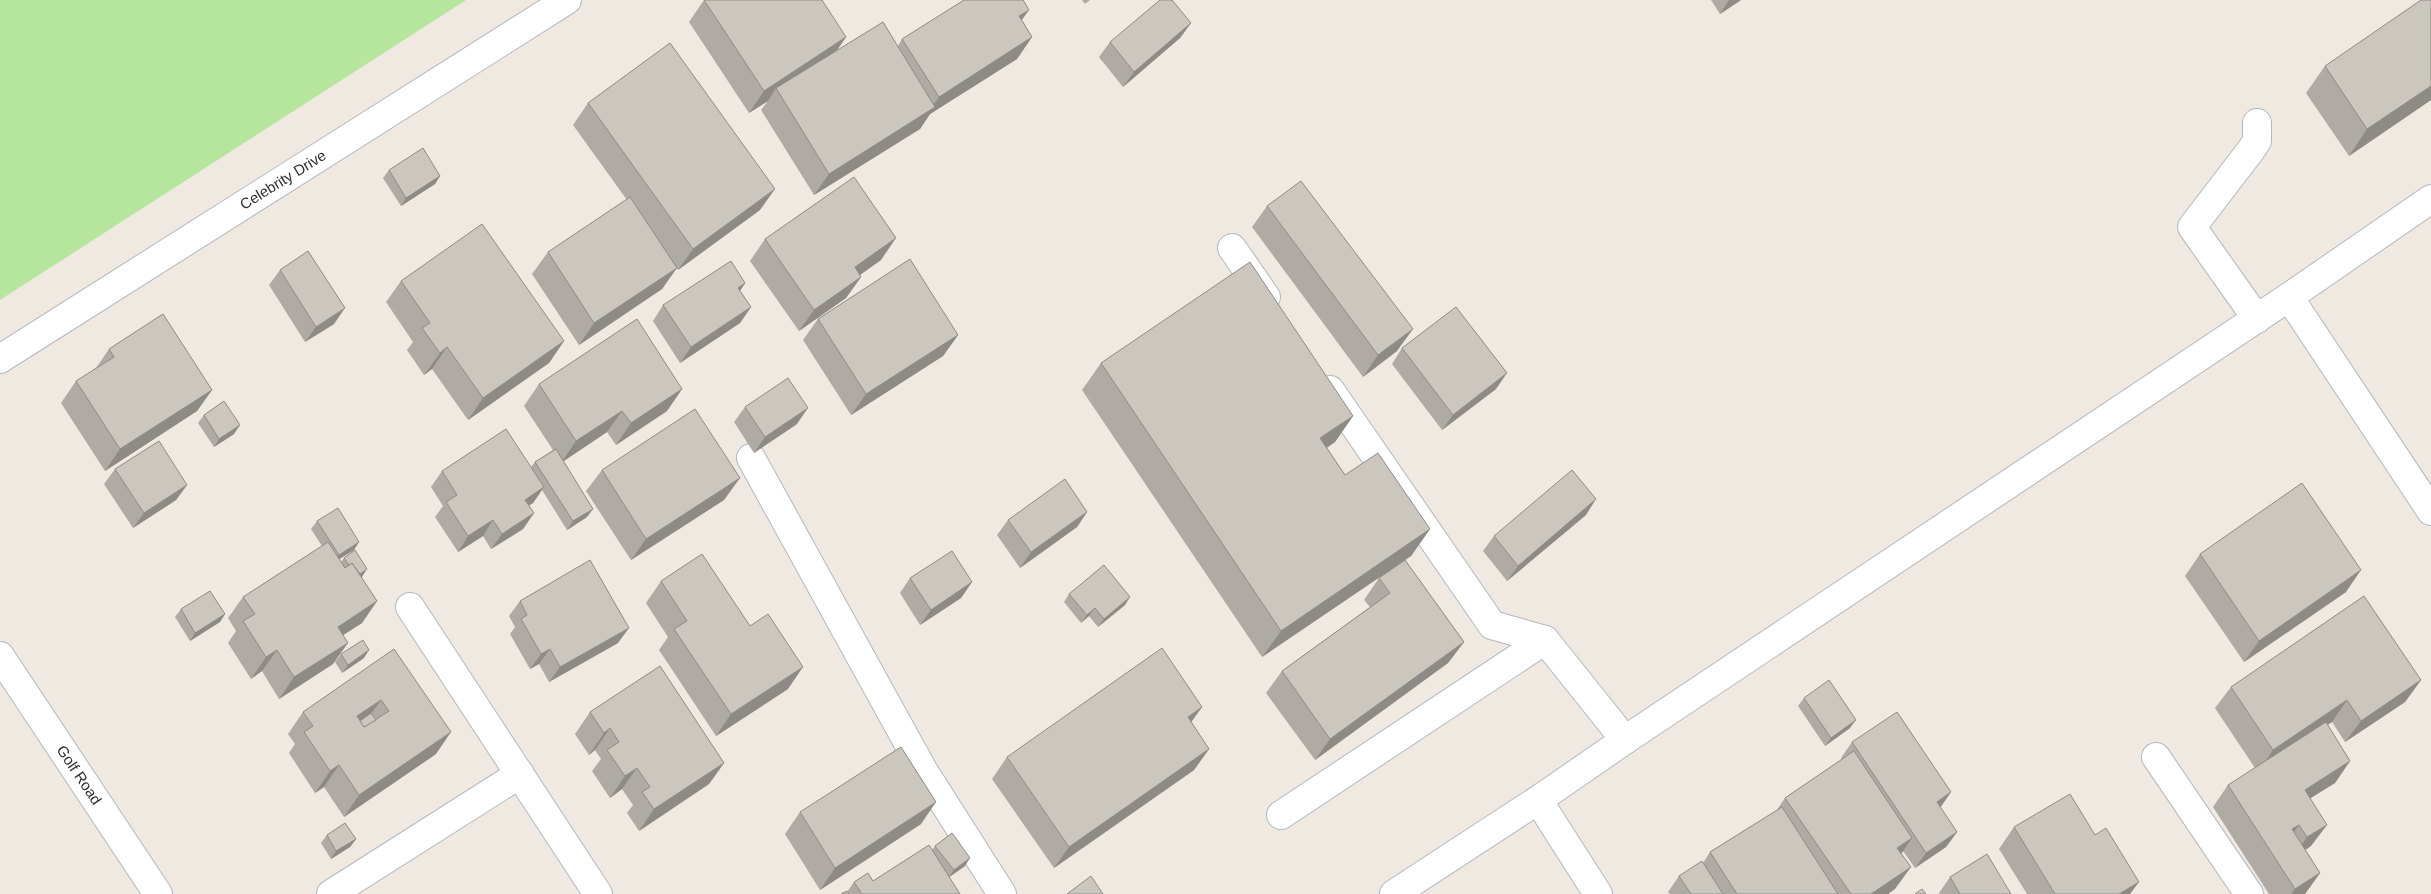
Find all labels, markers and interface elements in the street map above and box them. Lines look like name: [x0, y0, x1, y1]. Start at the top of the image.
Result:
street label: Celebrity Drive: [237, 146, 329, 213]
street label: Golf Road: [53, 742, 105, 807]

